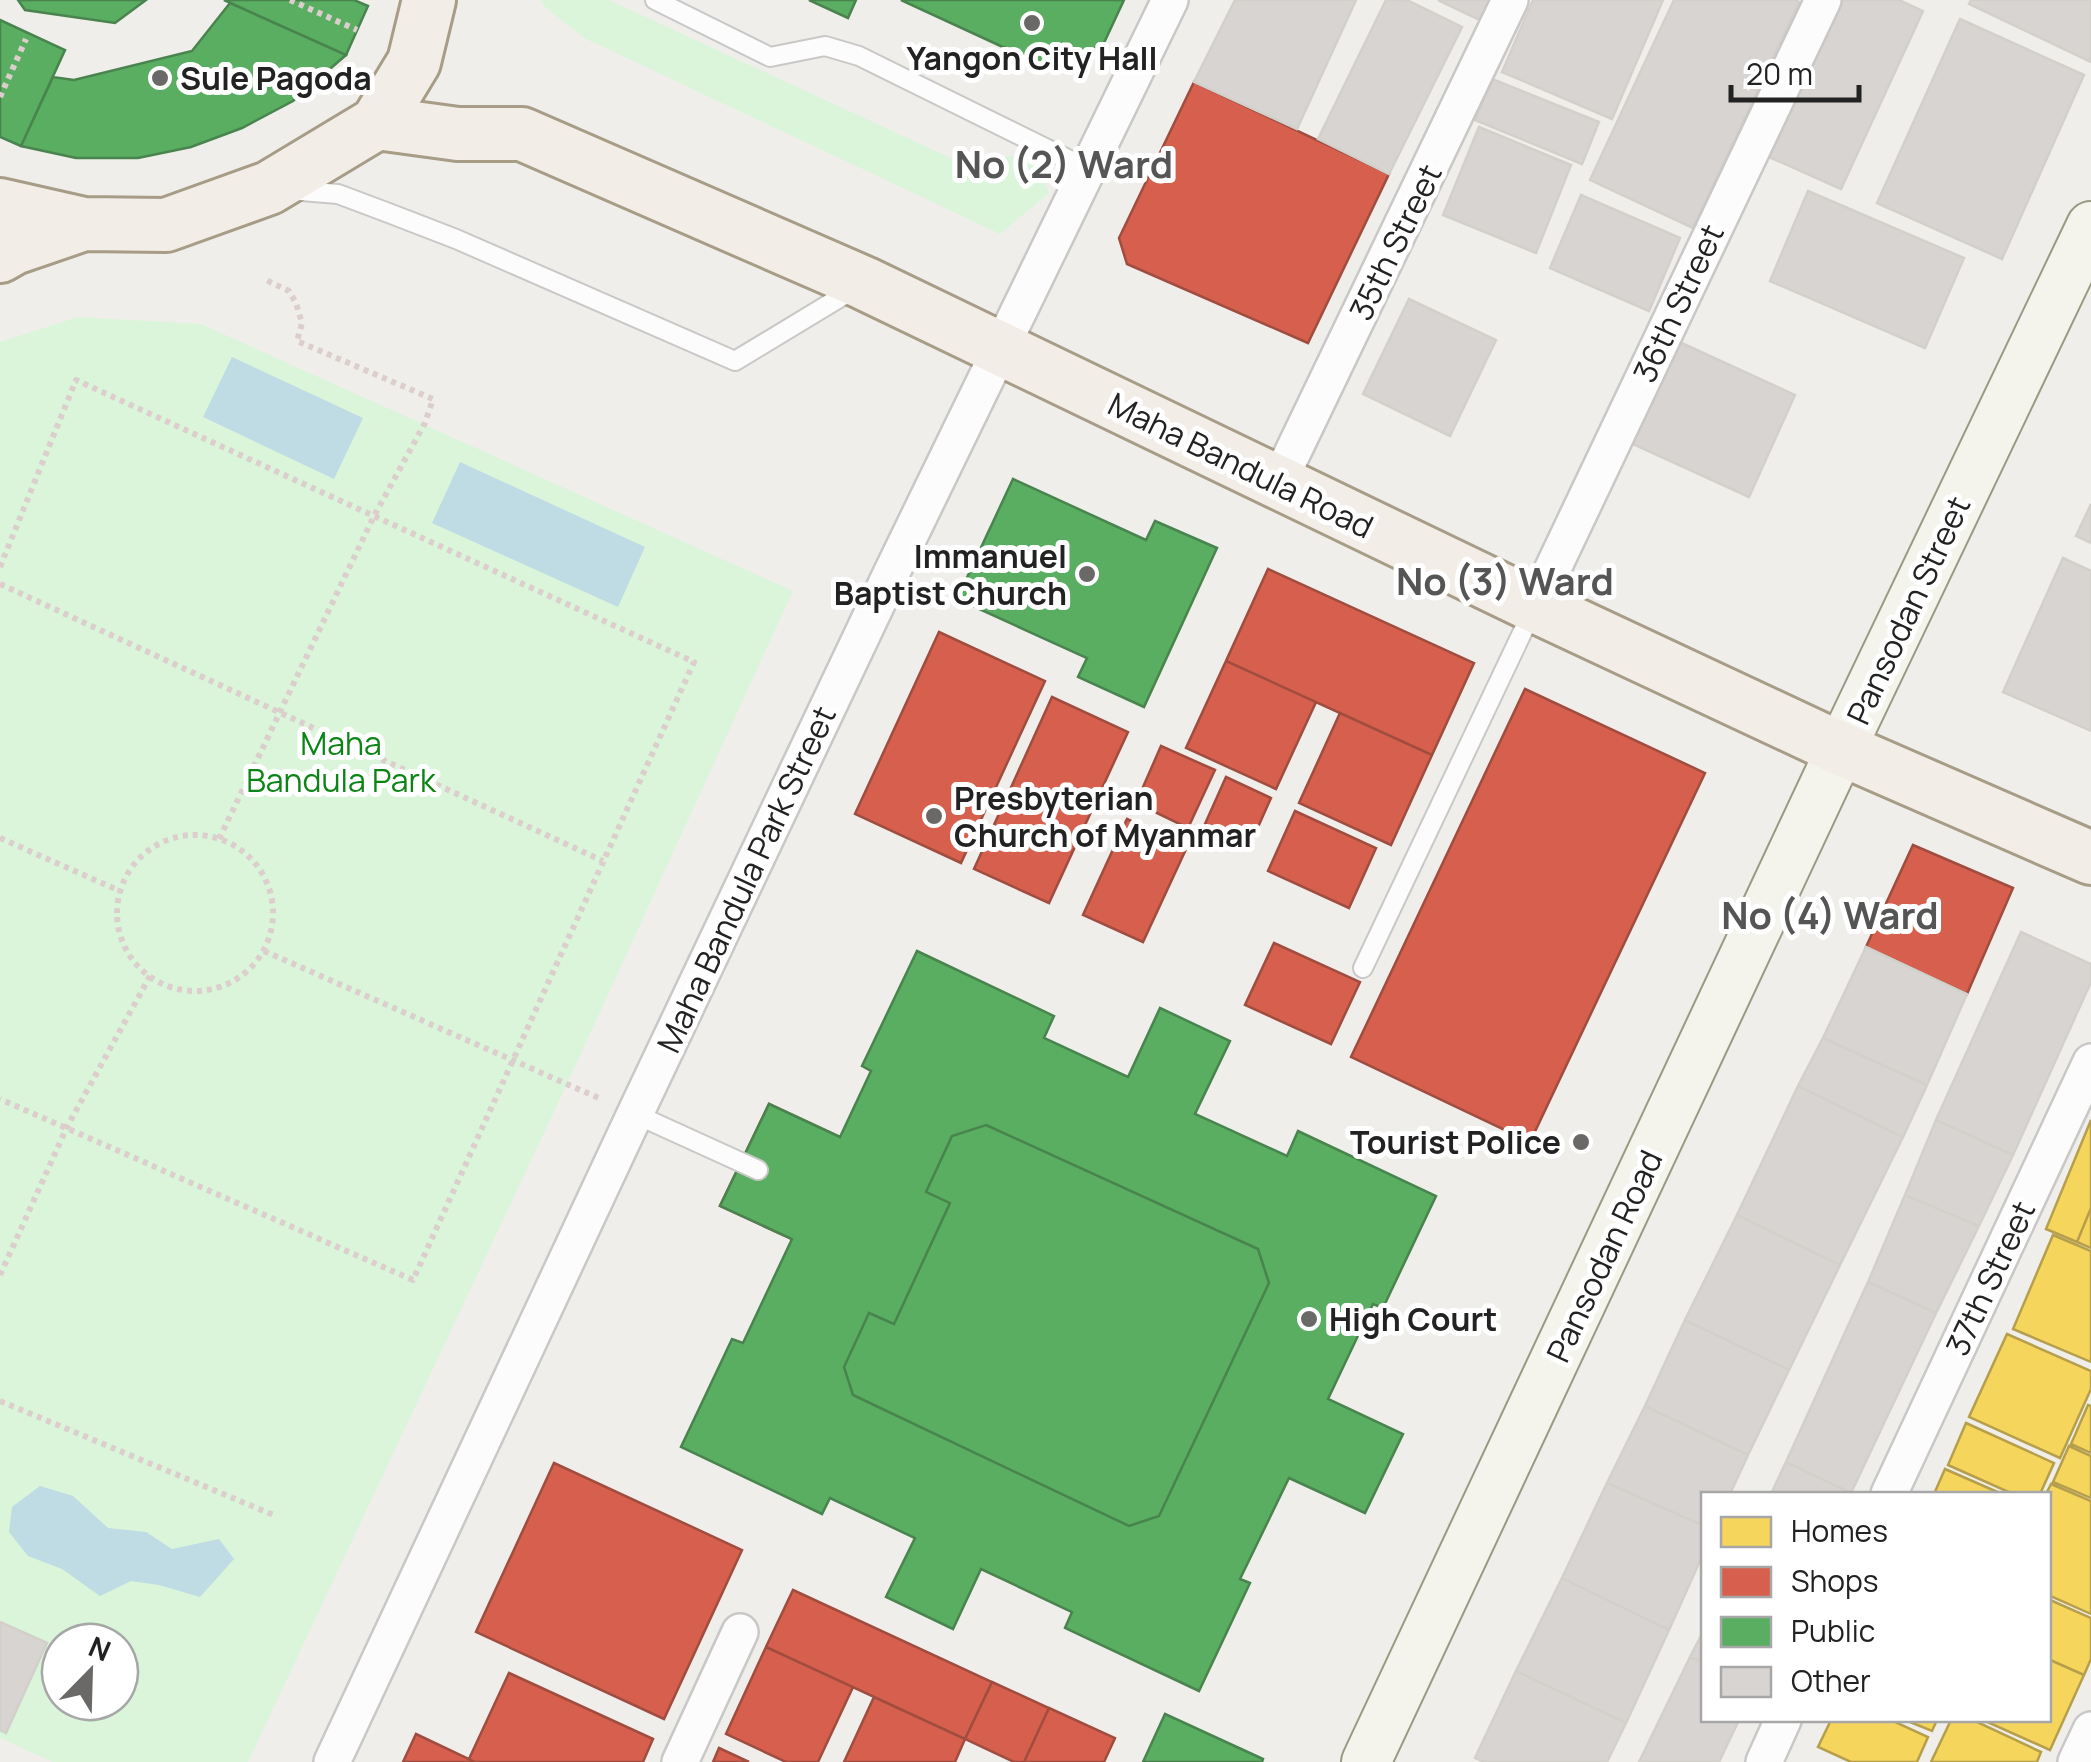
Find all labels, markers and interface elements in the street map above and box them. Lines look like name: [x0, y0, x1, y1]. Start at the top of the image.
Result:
marker: Yangon City Hall: [1021, 12, 1043, 34]
place label: Yangon City Hall: [906, 36, 1158, 80]
scale bar: [1731, 40, 1858, 102]
text: 20 m: [1746, 53, 1813, 94]
place label: Sule Pagoda: [180, 56, 372, 100]
marker: Sule Pagoda: [149, 67, 171, 89]
district label: No (2) Ward: [955, 137, 1173, 189]
street label: 35th Street: [1338, 157, 1452, 327]
street label: 36th Street: [1622, 217, 1734, 389]
street label: Maha Bandula Road: [1101, 382, 1381, 548]
street label: Pansodan Street: [1836, 489, 1980, 731]
place label: Immanuel Baptist Church: [834, 534, 1067, 615]
district label: No (3) Ward: [1396, 554, 1614, 606]
marker: Immanuel Baptist Church: [1076, 563, 1098, 585]
street label: Maha Bandula Park Street: [646, 698, 846, 1060]
park label: Maha Bandula Park: [246, 721, 437, 802]
place label: Presbyterian Church of Myanmar: [954, 776, 1256, 857]
marker: Presbyterian Church of Myanmar: [923, 805, 945, 827]
district label: No (4) Ward: [1721, 888, 1939, 940]
place label: Tourist Police: [1350, 1120, 1561, 1164]
marker: Tourist Police: [1570, 1131, 1592, 1153]
street label: Pansodan Road: [1536, 1143, 1672, 1369]
street label: 37th Street: [1935, 1193, 2045, 1363]
place label: High Court: [1329, 1297, 1497, 1341]
marker: High Court: [1298, 1308, 1320, 1330]
legend: [1701, 1492, 2051, 1722]
text: Homes: [1791, 1510, 1888, 1551]
text: Shops: [1791, 1560, 1878, 1601]
text: Public: [1791, 1610, 1875, 1651]
north arrow: [40, 1622, 140, 1722]
text: N: [83, 1627, 117, 1669]
text: Other: [1791, 1660, 1871, 1701]

